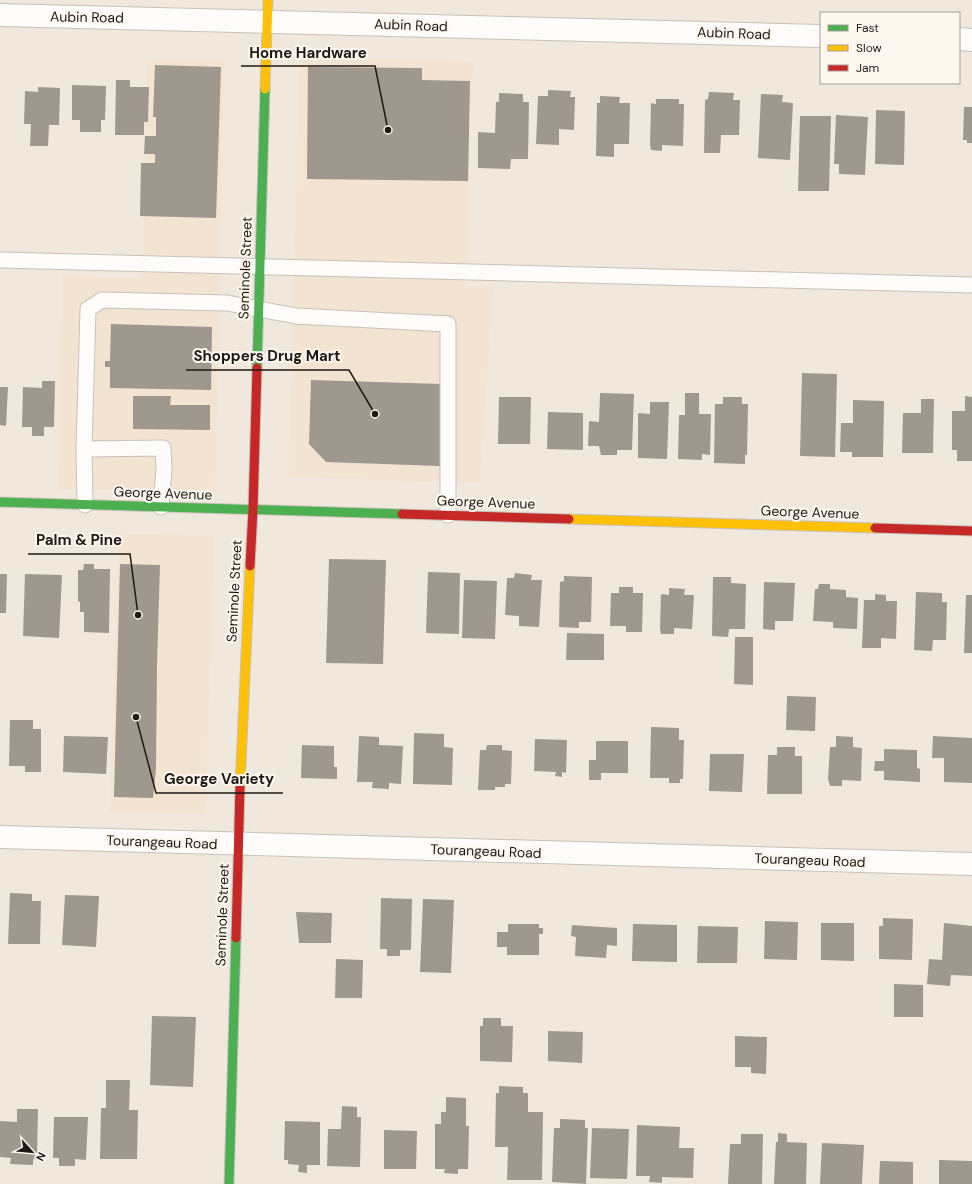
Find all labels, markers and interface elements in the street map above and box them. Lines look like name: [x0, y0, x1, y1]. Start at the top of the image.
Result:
street label: Aubin Road: [50, 7, 124, 27]
legend: [820, 12, 960, 84]
street label: Aubin Road: [374, 15, 448, 35]
text: Fast: [856, 20, 879, 36]
street label: Aubin Road: [697, 23, 771, 43]
callout: Home Hardware: [241, 39, 375, 66]
text: Slow: [856, 40, 882, 56]
text: Home Hardware: [249, 43, 367, 63]
text: Jam: [856, 60, 879, 76]
street label: Seminole Street: [234, 216, 256, 320]
callout: Shoppers Drug Mart: [186, 343, 349, 370]
text: Shoppers Drug Mart: [194, 346, 340, 366]
street label: George Avenue: [113, 482, 213, 504]
street label: George Avenue: [436, 491, 536, 513]
street label: George Avenue: [760, 501, 860, 523]
callout: Palm & Pine: [28, 527, 130, 554]
text: Palm & Pine: [36, 530, 122, 550]
street label: Seminole Street: [222, 539, 246, 643]
callout: George Variety: [156, 766, 283, 793]
text: George Variety: [164, 769, 274, 789]
street label: Tourangeau Road: [106, 831, 218, 853]
street label: Tourangeau Road: [430, 840, 542, 862]
street label: Tourangeau Road: [754, 849, 866, 871]
street label: Seminole Street: [211, 863, 233, 967]
north arrow: [12, 1132, 52, 1172]
text: N: [33, 1150, 49, 1163]

